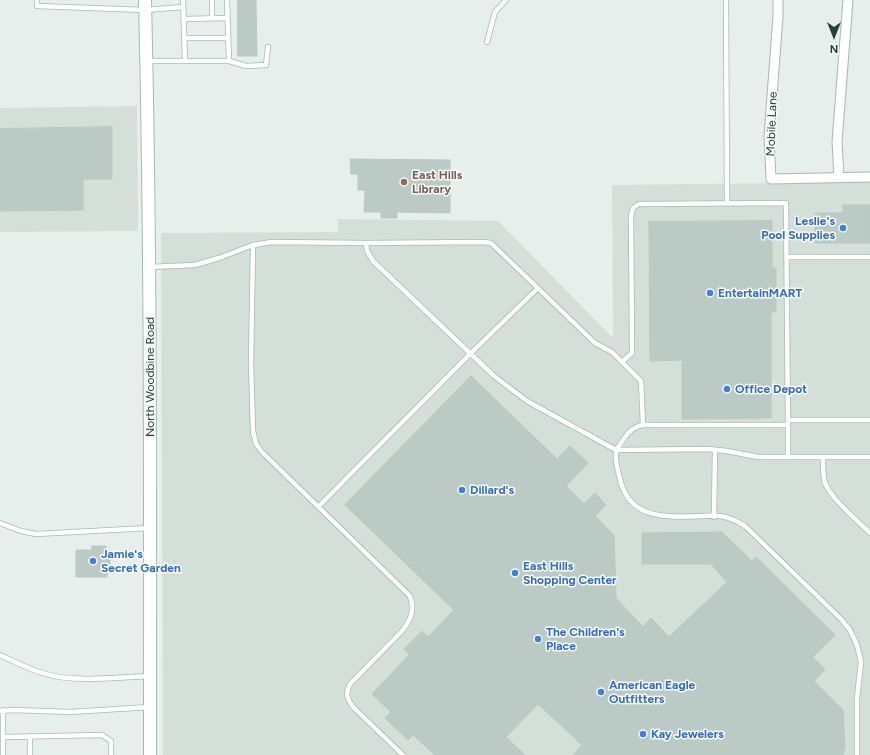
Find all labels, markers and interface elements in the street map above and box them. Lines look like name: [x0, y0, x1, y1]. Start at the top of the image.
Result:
north arrow: [814, 16, 854, 56]
text: N: [830, 42, 838, 55]
street label: Mobile Lane: [764, 91, 780, 157]
place label: East Hills Library: [412, 168, 462, 196]
marker: East Hills Library: [399, 177, 409, 187]
place label: Leslie's Pool Supplies: [761, 214, 835, 242]
marker: Leslie's Pool Supplies: [838, 223, 848, 233]
place label: EntertainMART: [718, 286, 802, 300]
marker: EntertainMART: [705, 288, 715, 298]
street label: North Woodbine Road: [143, 317, 157, 437]
place label: Office Depot: [735, 382, 807, 396]
marker: Office Depot: [722, 384, 732, 394]
place label: Dillard's: [470, 483, 514, 497]
marker: Dillard's: [457, 485, 467, 495]
place label: Jamie's Secret Garden: [101, 547, 181, 575]
marker: Jamie's Secret Garden: [88, 556, 98, 566]
place label: East Hills Shopping Center: [523, 559, 617, 587]
marker: East Hills Shopping Center: [510, 568, 520, 578]
place label: The Children's Place: [546, 625, 625, 653]
marker: The Children's Place: [533, 634, 543, 644]
place label: American Eagle Outfitters: [609, 678, 695, 706]
marker: American Eagle Outfitters: [596, 687, 606, 697]
place label: Kay Jewelers: [651, 727, 724, 741]
marker: Kay Jewelers: [638, 729, 648, 739]

